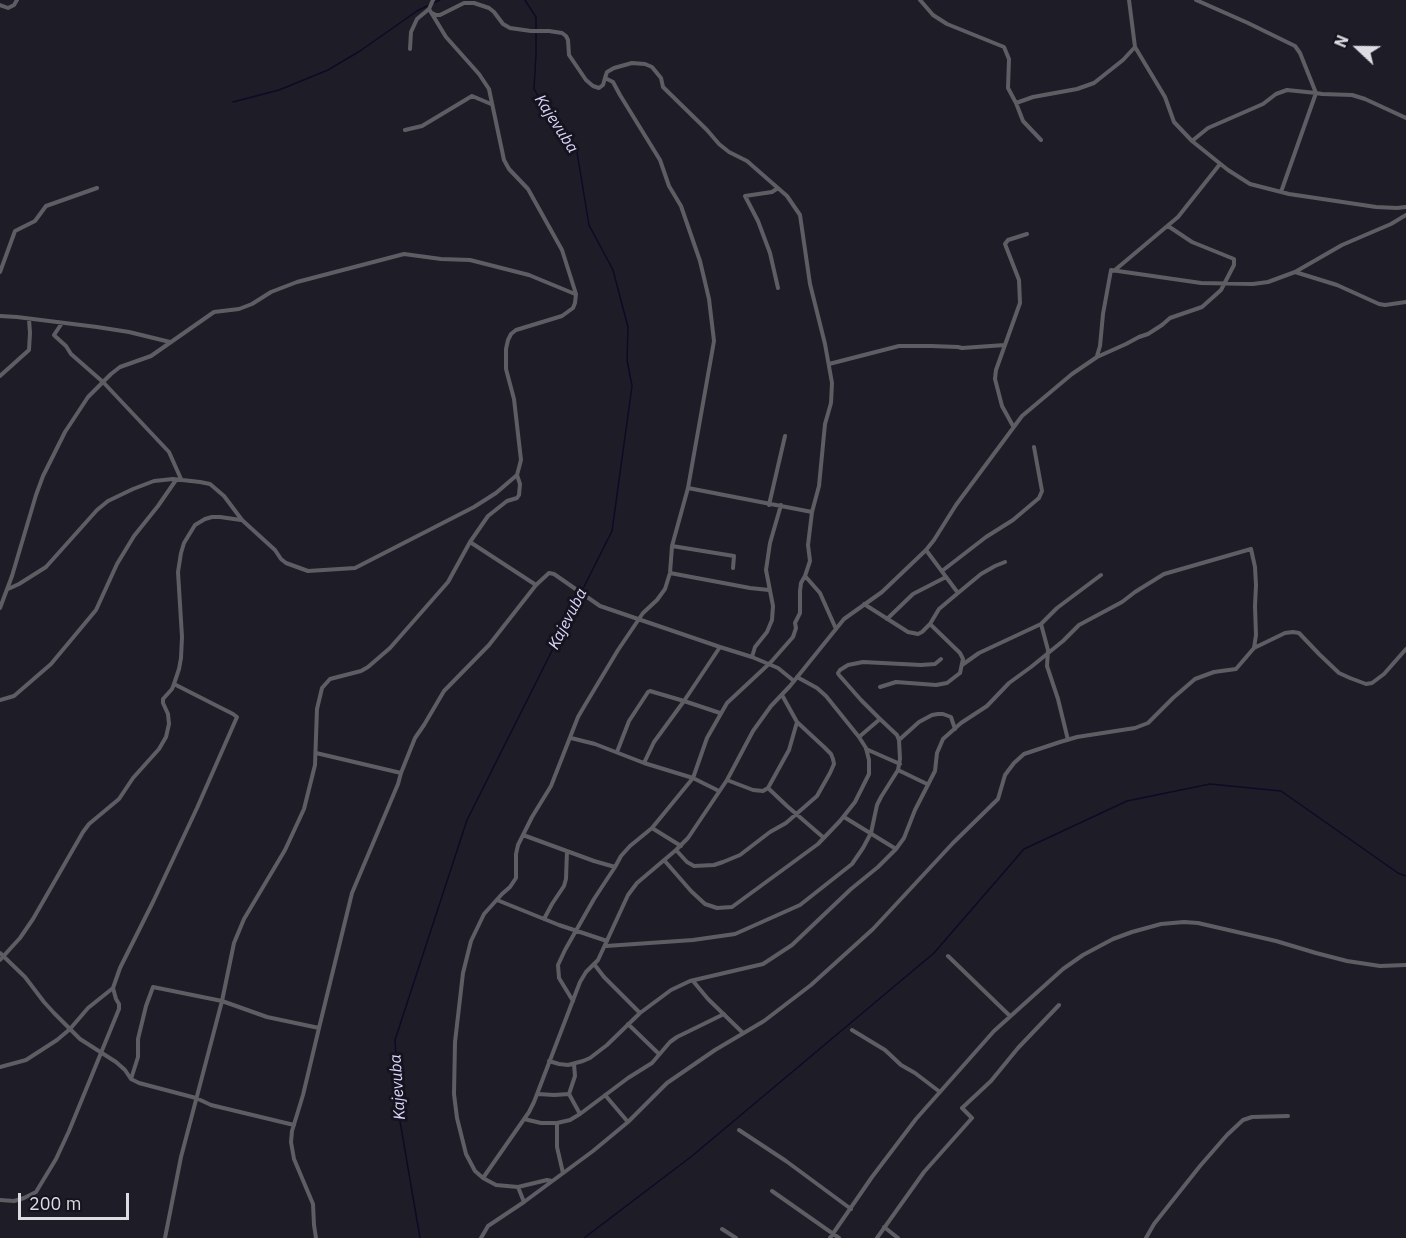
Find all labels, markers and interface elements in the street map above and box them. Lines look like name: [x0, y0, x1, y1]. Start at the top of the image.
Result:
north arrow: [1328, 18, 1388, 78]
text: N: [1330, 32, 1353, 50]
water label: Kajevuba: [530, 91, 582, 157]
water label: Kajevuba: [545, 585, 591, 653]
water label: Kajevuba: [386, 1053, 410, 1121]
scale bar: [21, 1181, 132, 1219]
text: 200 m: [29, 1192, 81, 1215]

